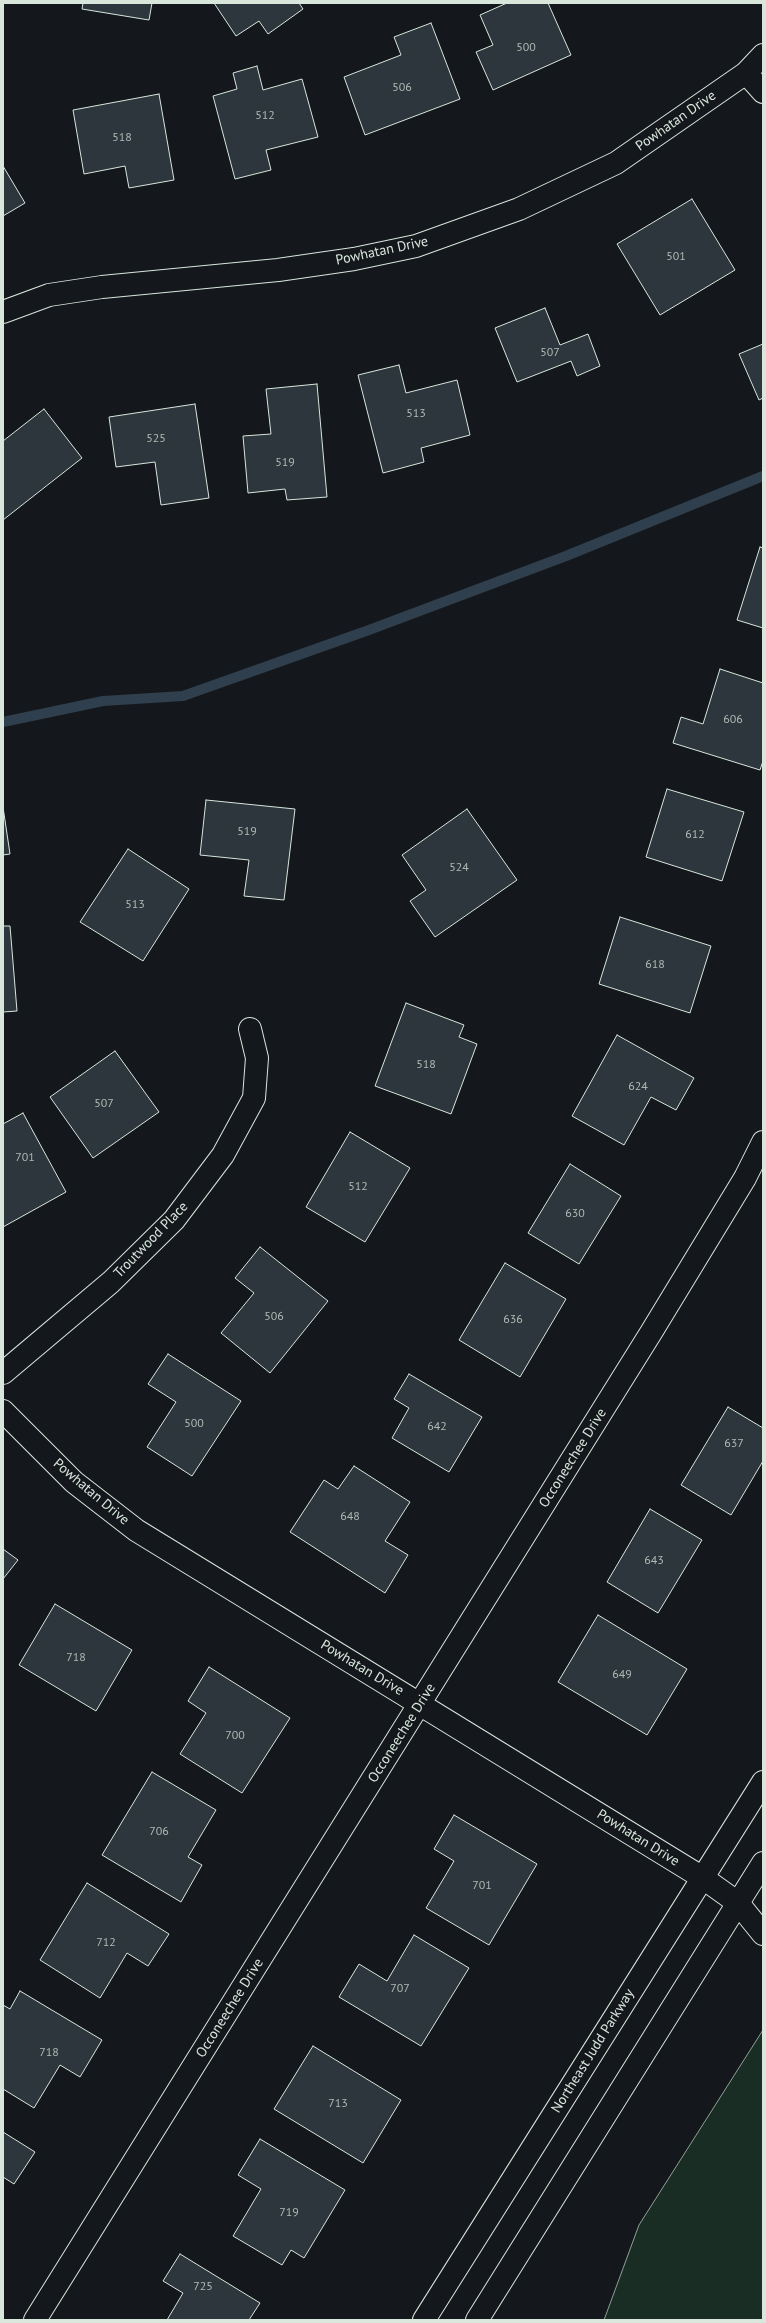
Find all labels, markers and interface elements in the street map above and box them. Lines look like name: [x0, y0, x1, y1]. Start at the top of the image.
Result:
house number: 500: [516, 41, 536, 55]
house number: 506: [392, 81, 412, 95]
street label: Powhatan Drive: [633, 87, 719, 155]
house number: 512: [255, 109, 275, 123]
house number: 518: [112, 131, 132, 145]
street label: Powhatan Drive: [334, 233, 430, 269]
house number: 501: [666, 250, 686, 264]
house number: 507: [540, 346, 560, 360]
house number: 513: [406, 407, 426, 421]
house number: 525: [146, 432, 166, 446]
house number: 519: [275, 456, 295, 470]
house number: 606: [723, 713, 743, 727]
house number: 519: [237, 825, 257, 839]
house number: 612: [685, 828, 705, 842]
house number: 524: [449, 861, 469, 875]
house number: 513: [125, 898, 145, 912]
house number: 618: [645, 958, 665, 972]
house number: 518: [416, 1058, 436, 1072]
house number: 624: [628, 1080, 648, 1094]
house number: 507: [94, 1097, 114, 1111]
house number: 701: [15, 1151, 35, 1165]
house number: 512: [348, 1180, 368, 1194]
street label: Troutwood Place: [110, 1198, 192, 1282]
house number: 630: [565, 1207, 585, 1221]
house number: 506: [264, 1310, 284, 1324]
house number: 636: [503, 1313, 523, 1327]
street label: Occoneechee Drive: [536, 1405, 610, 1511]
house number: 500: [184, 1417, 204, 1431]
house number: 642: [427, 1420, 447, 1434]
house number: 637: [724, 1437, 744, 1451]
street label: Powhatan Drive: [50, 1455, 132, 1529]
house number: 648: [340, 1510, 360, 1524]
house number: 643: [644, 1554, 664, 1568]
street label: Powhatan Drive: [317, 1637, 407, 1699]
house number: 718: [66, 1651, 86, 1665]
house number: 649: [612, 1668, 632, 1682]
street label: Occoneechee Drive: [365, 1680, 439, 1786]
house number: 700: [225, 1729, 245, 1743]
street label: Powhatan Drive: [594, 1806, 682, 1870]
house number: 706: [149, 1825, 169, 1839]
house number: 701: [472, 1879, 492, 1893]
house number: 712: [96, 1936, 116, 1950]
street label: Occoneechee Drive: [193, 1955, 267, 2061]
house number: 707: [390, 1982, 410, 1996]
street label: Northeast Judd Parkway: [548, 1986, 638, 2116]
house number: 718: [39, 2046, 59, 2060]
house number: 713: [328, 2097, 348, 2111]
house number: 719: [279, 2206, 299, 2220]
house number: 725: [193, 2280, 213, 2294]

